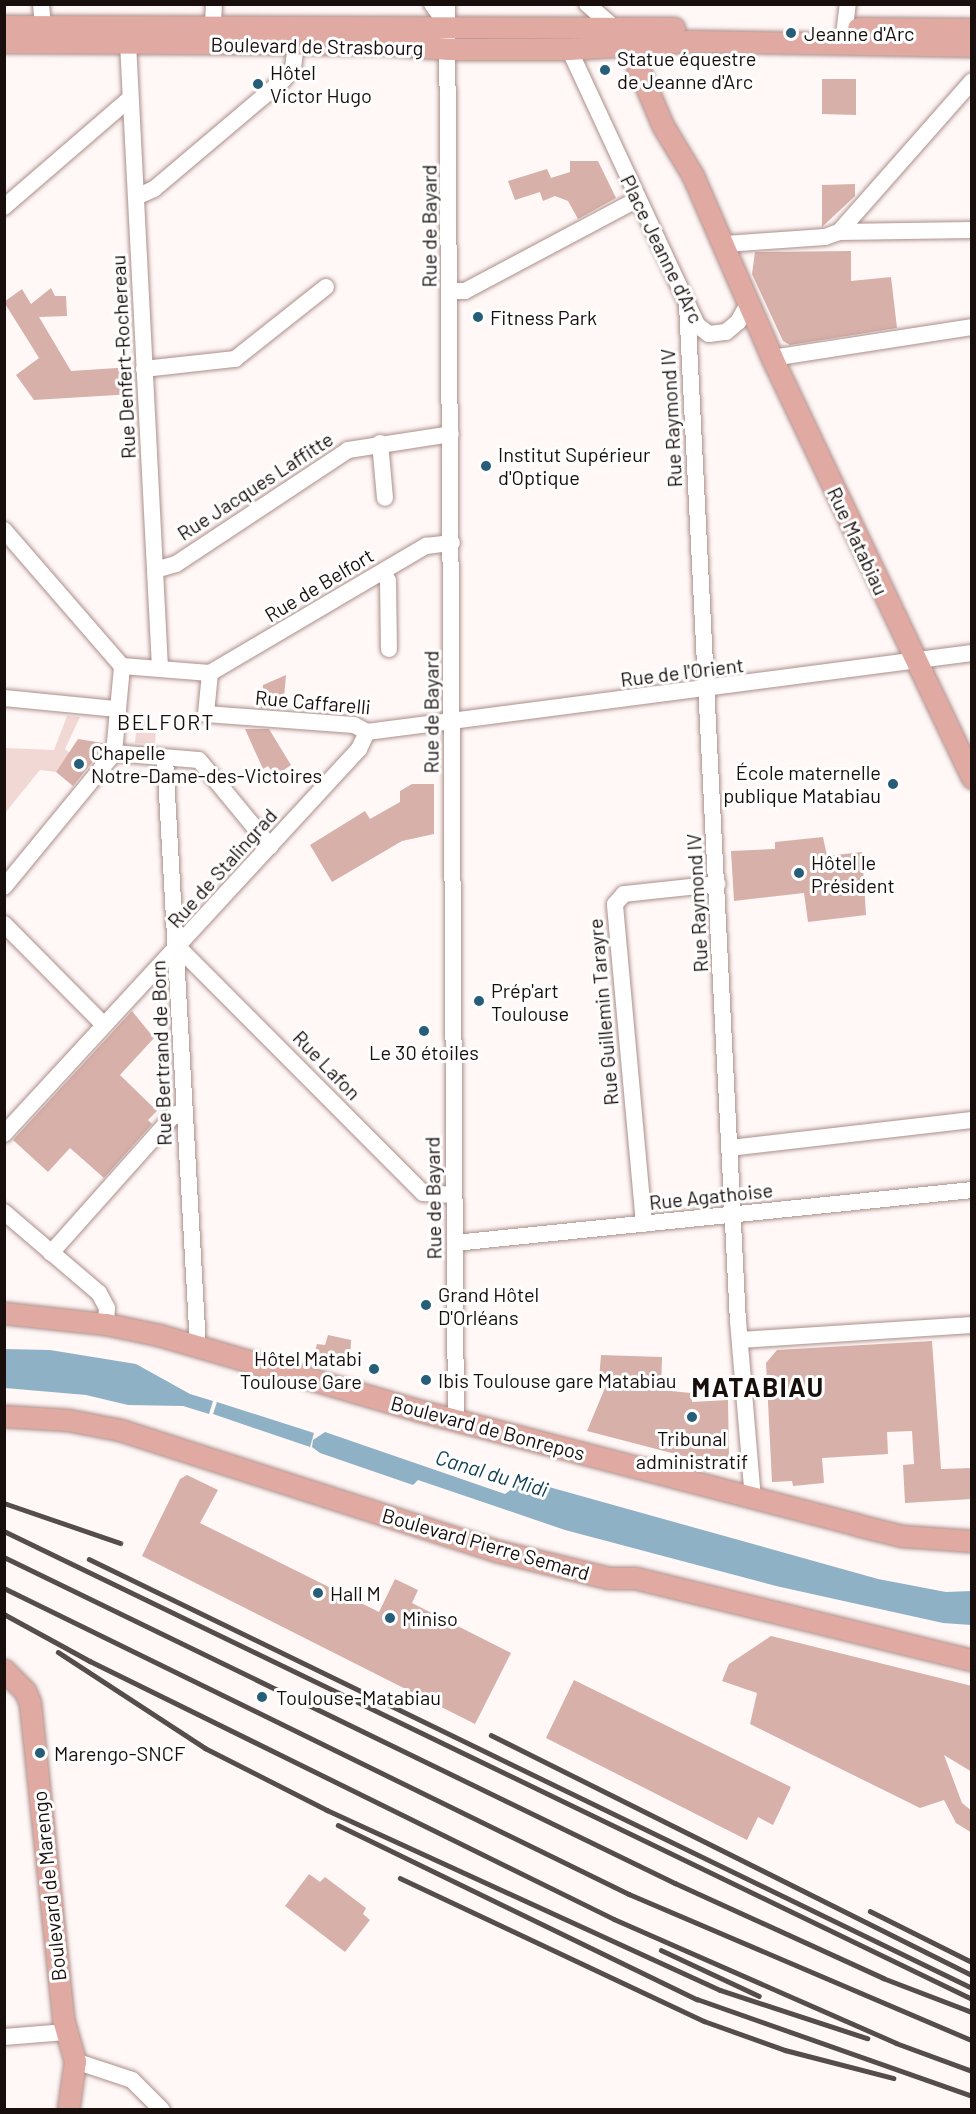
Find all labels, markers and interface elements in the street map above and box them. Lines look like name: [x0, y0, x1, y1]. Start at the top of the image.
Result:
place label: Jeanne d'Arc: [804, 21, 914, 45]
marker: Jeanne d'Arc: [782, 24, 800, 42]
street label: Boulevard de Strasbourg: [211, 32, 423, 60]
place label: Statue équestre de Jeanne d'Arc: [617, 46, 756, 93]
place label: Hôtel Victor Hugo: [270, 60, 372, 107]
marker: Statue équestre de Jeanne d'Arc: [598, 63, 612, 77]
marker: Hôtel Victor Hugo: [251, 77, 265, 91]
street label: Rue de Bayard: [417, 164, 441, 288]
street label: Place Jeanne d'Arc: [616, 171, 708, 327]
street label: Rue Denfert-Rochereau: [106, 254, 140, 460]
place label: Fitness Park: [490, 305, 597, 329]
marker: Fitness Park: [471, 310, 485, 324]
street label: Rue Raymond IV: [655, 348, 687, 488]
street label: Rue Jacques Laffitte: [173, 427, 337, 545]
place label: Institut Supérieur d'Optique: [498, 442, 650, 489]
marker: Institut Supérieur d'Optique: [479, 459, 493, 473]
street label: Rue Matabiau: [823, 483, 893, 599]
street label: Rue de Belfort: [260, 543, 378, 627]
street label: Rue de Bayard: [419, 650, 443, 774]
street label: Rue de l'Orient: [619, 653, 745, 691]
street label: Rue Caffarelli: [254, 685, 372, 719]
district label: BELFORT: [117, 709, 215, 735]
place label: Chapelle Notre-Dame-des-Victoires: [91, 740, 322, 787]
marker: Chapelle Notre-Dame-des-Victoires: [72, 757, 86, 771]
place label: École maternelle publique Matabiau: [723, 760, 881, 807]
marker: École maternelle publique Matabiau: [886, 777, 900, 791]
street label: Rue de Stalingrad: [162, 804, 282, 932]
street label: Rue Raymond IV: [681, 833, 713, 973]
place label: Hôtel le Président: [811, 850, 895, 897]
marker: Hôtel le Président: [792, 866, 806, 880]
street label: Rue Guillemin Tarayre: [583, 917, 623, 1107]
street label: Rue Bertrand de Born: [146, 960, 176, 1146]
place label: Prép'art Toulouse: [491, 978, 569, 1025]
marker: Prép'art Toulouse: [472, 994, 486, 1008]
marker: Le 30 étoiles: [417, 1024, 431, 1038]
street label: Rue Lafon: [288, 1025, 366, 1105]
place label: Le 30 étoiles: [369, 1040, 479, 1064]
street label: Rue de Bayard: [420, 1136, 446, 1260]
street label: Rue Agathoise: [648, 1178, 774, 1214]
place label: Grand Hôtel D'Orléans: [438, 1282, 539, 1329]
marker: Grand Hôtel D'Orléans: [419, 1298, 433, 1312]
place label: Hôtel Matabi Toulouse Gare: [240, 1346, 362, 1393]
marker: Hôtel Matabi Toulouse Gare: [367, 1362, 381, 1376]
place label: Ibis Toulouse gare Matabiau: [438, 1368, 677, 1392]
district label: MATABIAU: [691, 1371, 825, 1403]
marker: Ibis Toulouse gare Matabiau: [419, 1373, 433, 1387]
street label: Boulevard de Bonrepos: [388, 1391, 588, 1465]
marker: Tribunal administratif: [685, 1410, 699, 1424]
place label: Tribunal administratif: [636, 1426, 748, 1473]
water label: Canal du Midi: [433, 1444, 551, 1502]
street label: Boulevard Pierre Semard: [380, 1503, 592, 1585]
place label: Hall M: [330, 1581, 381, 1605]
marker: Hall M: [311, 1586, 325, 1600]
place label: Miniso: [402, 1606, 458, 1630]
marker: Miniso: [383, 1611, 397, 1625]
place label: Toulouse-Matabiau: [276, 1685, 441, 1709]
marker: Toulouse-Matabiau: [253, 1688, 271, 1706]
place label: Marengo-SNCF: [54, 1741, 185, 1765]
marker: Marengo-SNCF: [31, 1744, 49, 1762]
street label: Boulevard de Marengo: [27, 1790, 71, 1982]

